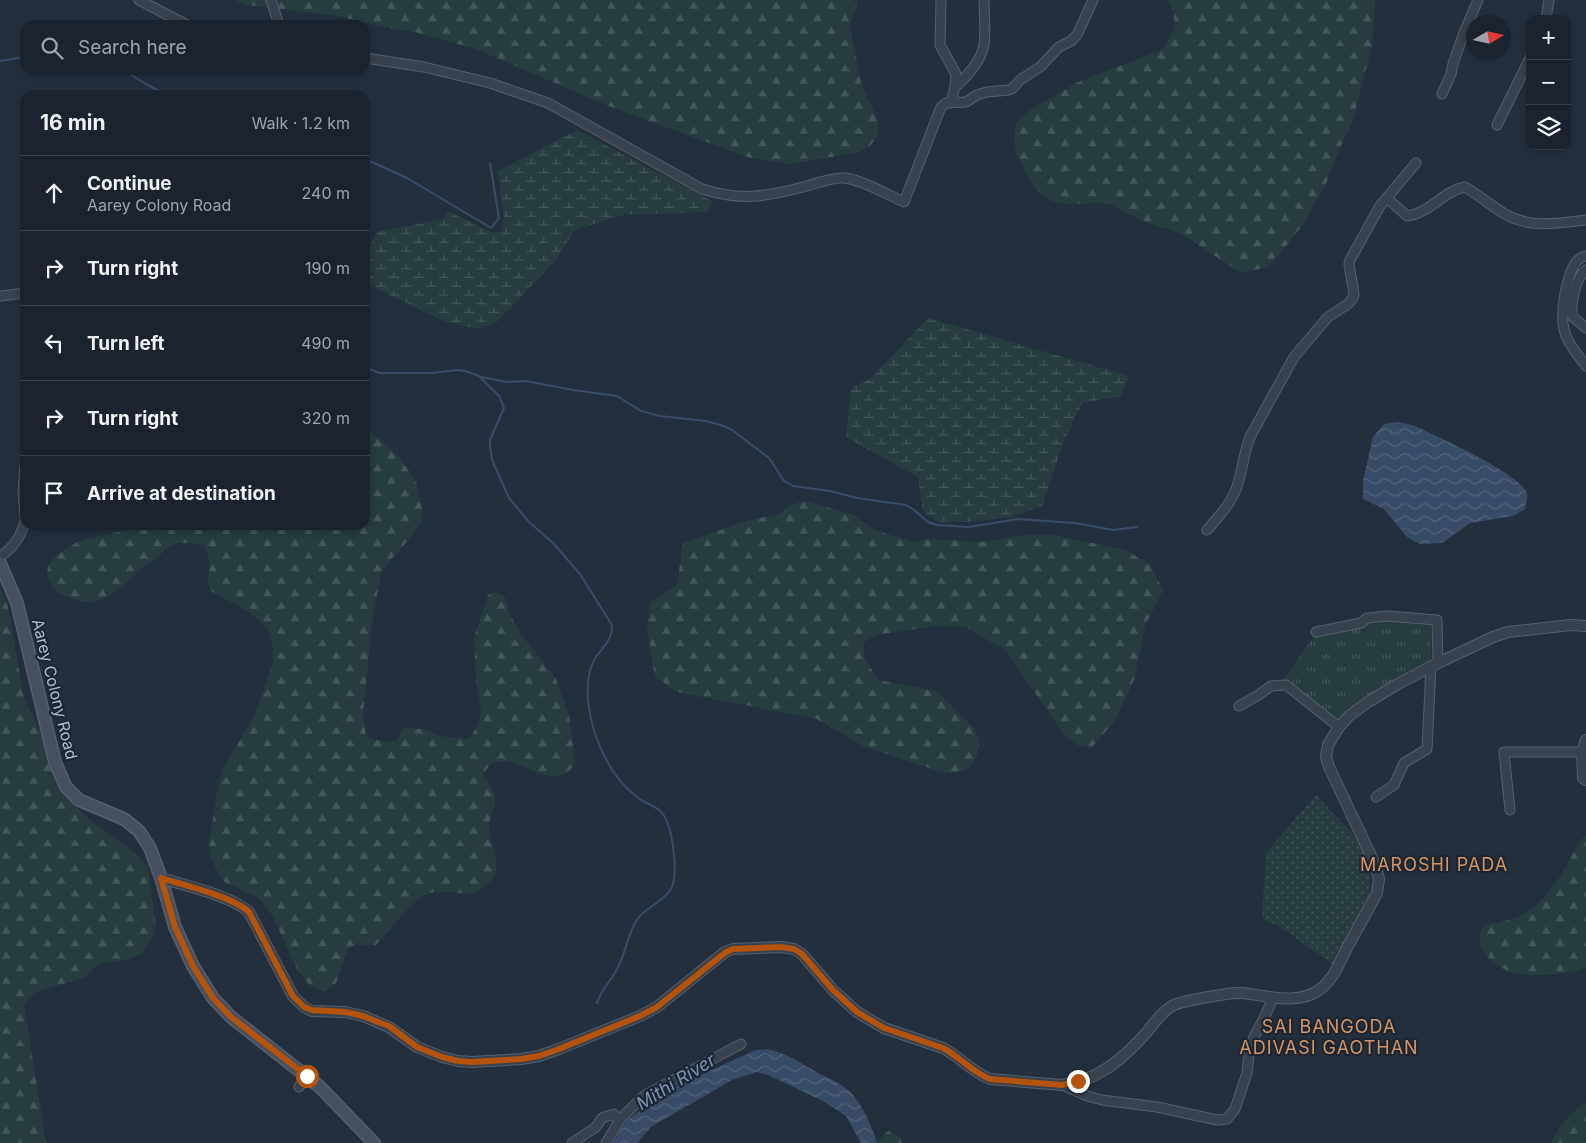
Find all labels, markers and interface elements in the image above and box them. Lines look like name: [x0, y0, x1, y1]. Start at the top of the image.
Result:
north arrow: [1466, 15, 1511, 60]
map controls: [1526, 15, 1571, 150]
button: +: [1526, 15, 1571, 60]
search box: [20, 20, 370, 75]
icon: search: [38, 34, 66, 62]
text: Search here: [78, 36, 187, 59]
button: −: [1526, 60, 1571, 105]
button: layers: [1526, 105, 1571, 150]
text: 16 min: [40, 110, 106, 135]
text: Walk · 1.2 km: [252, 113, 350, 133]
text: Continue: [87, 172, 172, 195]
icon: ahead: [40, 179, 68, 207]
text: 240 m: [302, 183, 350, 203]
text: Aarey Colony Road: [87, 195, 231, 215]
icon: right: [40, 254, 68, 282]
text: Turn right: [87, 257, 178, 280]
text: 190 m: [305, 258, 350, 278]
icon: left: [40, 329, 68, 357]
text: Turn left: [87, 332, 165, 355]
text: 490 m: [301, 333, 350, 353]
icon: right: [40, 404, 68, 432]
text: Turn right: [87, 407, 178, 430]
text: 320 m: [302, 408, 350, 428]
icon: arrive: [40, 479, 68, 507]
text: Arrive at destination: [87, 482, 276, 505]
street label: Aarey Colony Road: [28, 617, 82, 761]
district label: MAROSHI PADA: [1360, 854, 1508, 875]
district label: SAI BANGODA ADIVASI GAOTHAN: [1239, 1016, 1419, 1058]
water label: Mithi River: [632, 1048, 720, 1114]
route start: [296, 1065, 319, 1088]
route end: [1067, 1070, 1090, 1093]

